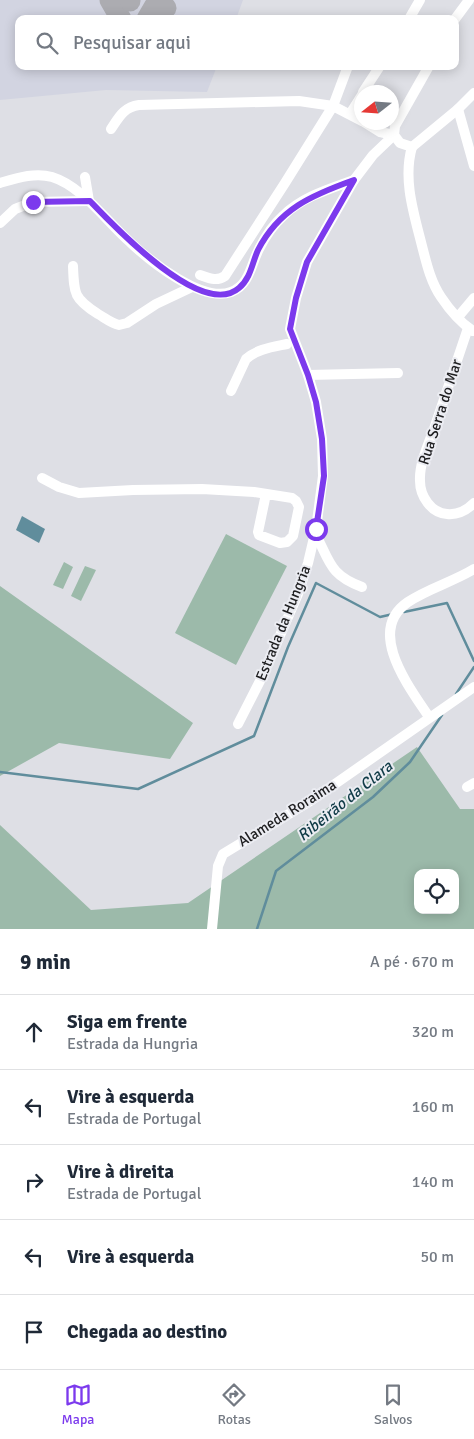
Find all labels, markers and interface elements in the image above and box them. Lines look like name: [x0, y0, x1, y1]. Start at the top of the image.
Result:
search box: [15, 15, 459, 70]
icon: search: [33, 29, 61, 57]
text: Pesquisar aqui: [73, 31, 191, 55]
north arrow: [354, 85, 399, 130]
route end: [22, 191, 45, 214]
street label: Rua Serra do Mar: [414, 357, 466, 467]
route start: [305, 518, 328, 541]
street label: Estrada da Hungria: [252, 563, 314, 683]
water label: Ribeirão da Clara: [293, 756, 397, 846]
street label: Alameda Roraima: [234, 776, 340, 850]
map controls: [414, 869, 459, 914]
button: locate: [414, 869, 459, 914]
text: 9 min: [20, 949, 71, 975]
text: A pé · 670 m: [370, 952, 454, 972]
text: Siga em frente: [67, 1010, 187, 1034]
icon: ahead: [20, 1018, 48, 1046]
text: 320 m: [412, 1022, 454, 1042]
text: Estrada da Hungria: [67, 1034, 198, 1054]
text: Vire à esquerda: [67, 1085, 194, 1109]
icon: left: [20, 1093, 48, 1121]
text: 160 m: [412, 1097, 454, 1117]
text: Estrada de Portugal: [67, 1109, 201, 1129]
text: Vire à direita: [67, 1160, 174, 1184]
icon: right: [20, 1168, 48, 1196]
text: 140 m: [412, 1172, 454, 1192]
text: Estrada de Portugal: [67, 1184, 201, 1204]
icon: left: [20, 1243, 48, 1271]
text: Vire à esquerda: [67, 1245, 194, 1269]
text: 50 m: [420, 1247, 454, 1267]
icon: arrive: [20, 1318, 48, 1346]
text: Chegada ao destino: [67, 1320, 227, 1344]
tab: Mapa: [62, 1381, 94, 1428]
tab: Rotas: [217, 1381, 251, 1428]
tab: Salvos: [374, 1381, 412, 1428]

